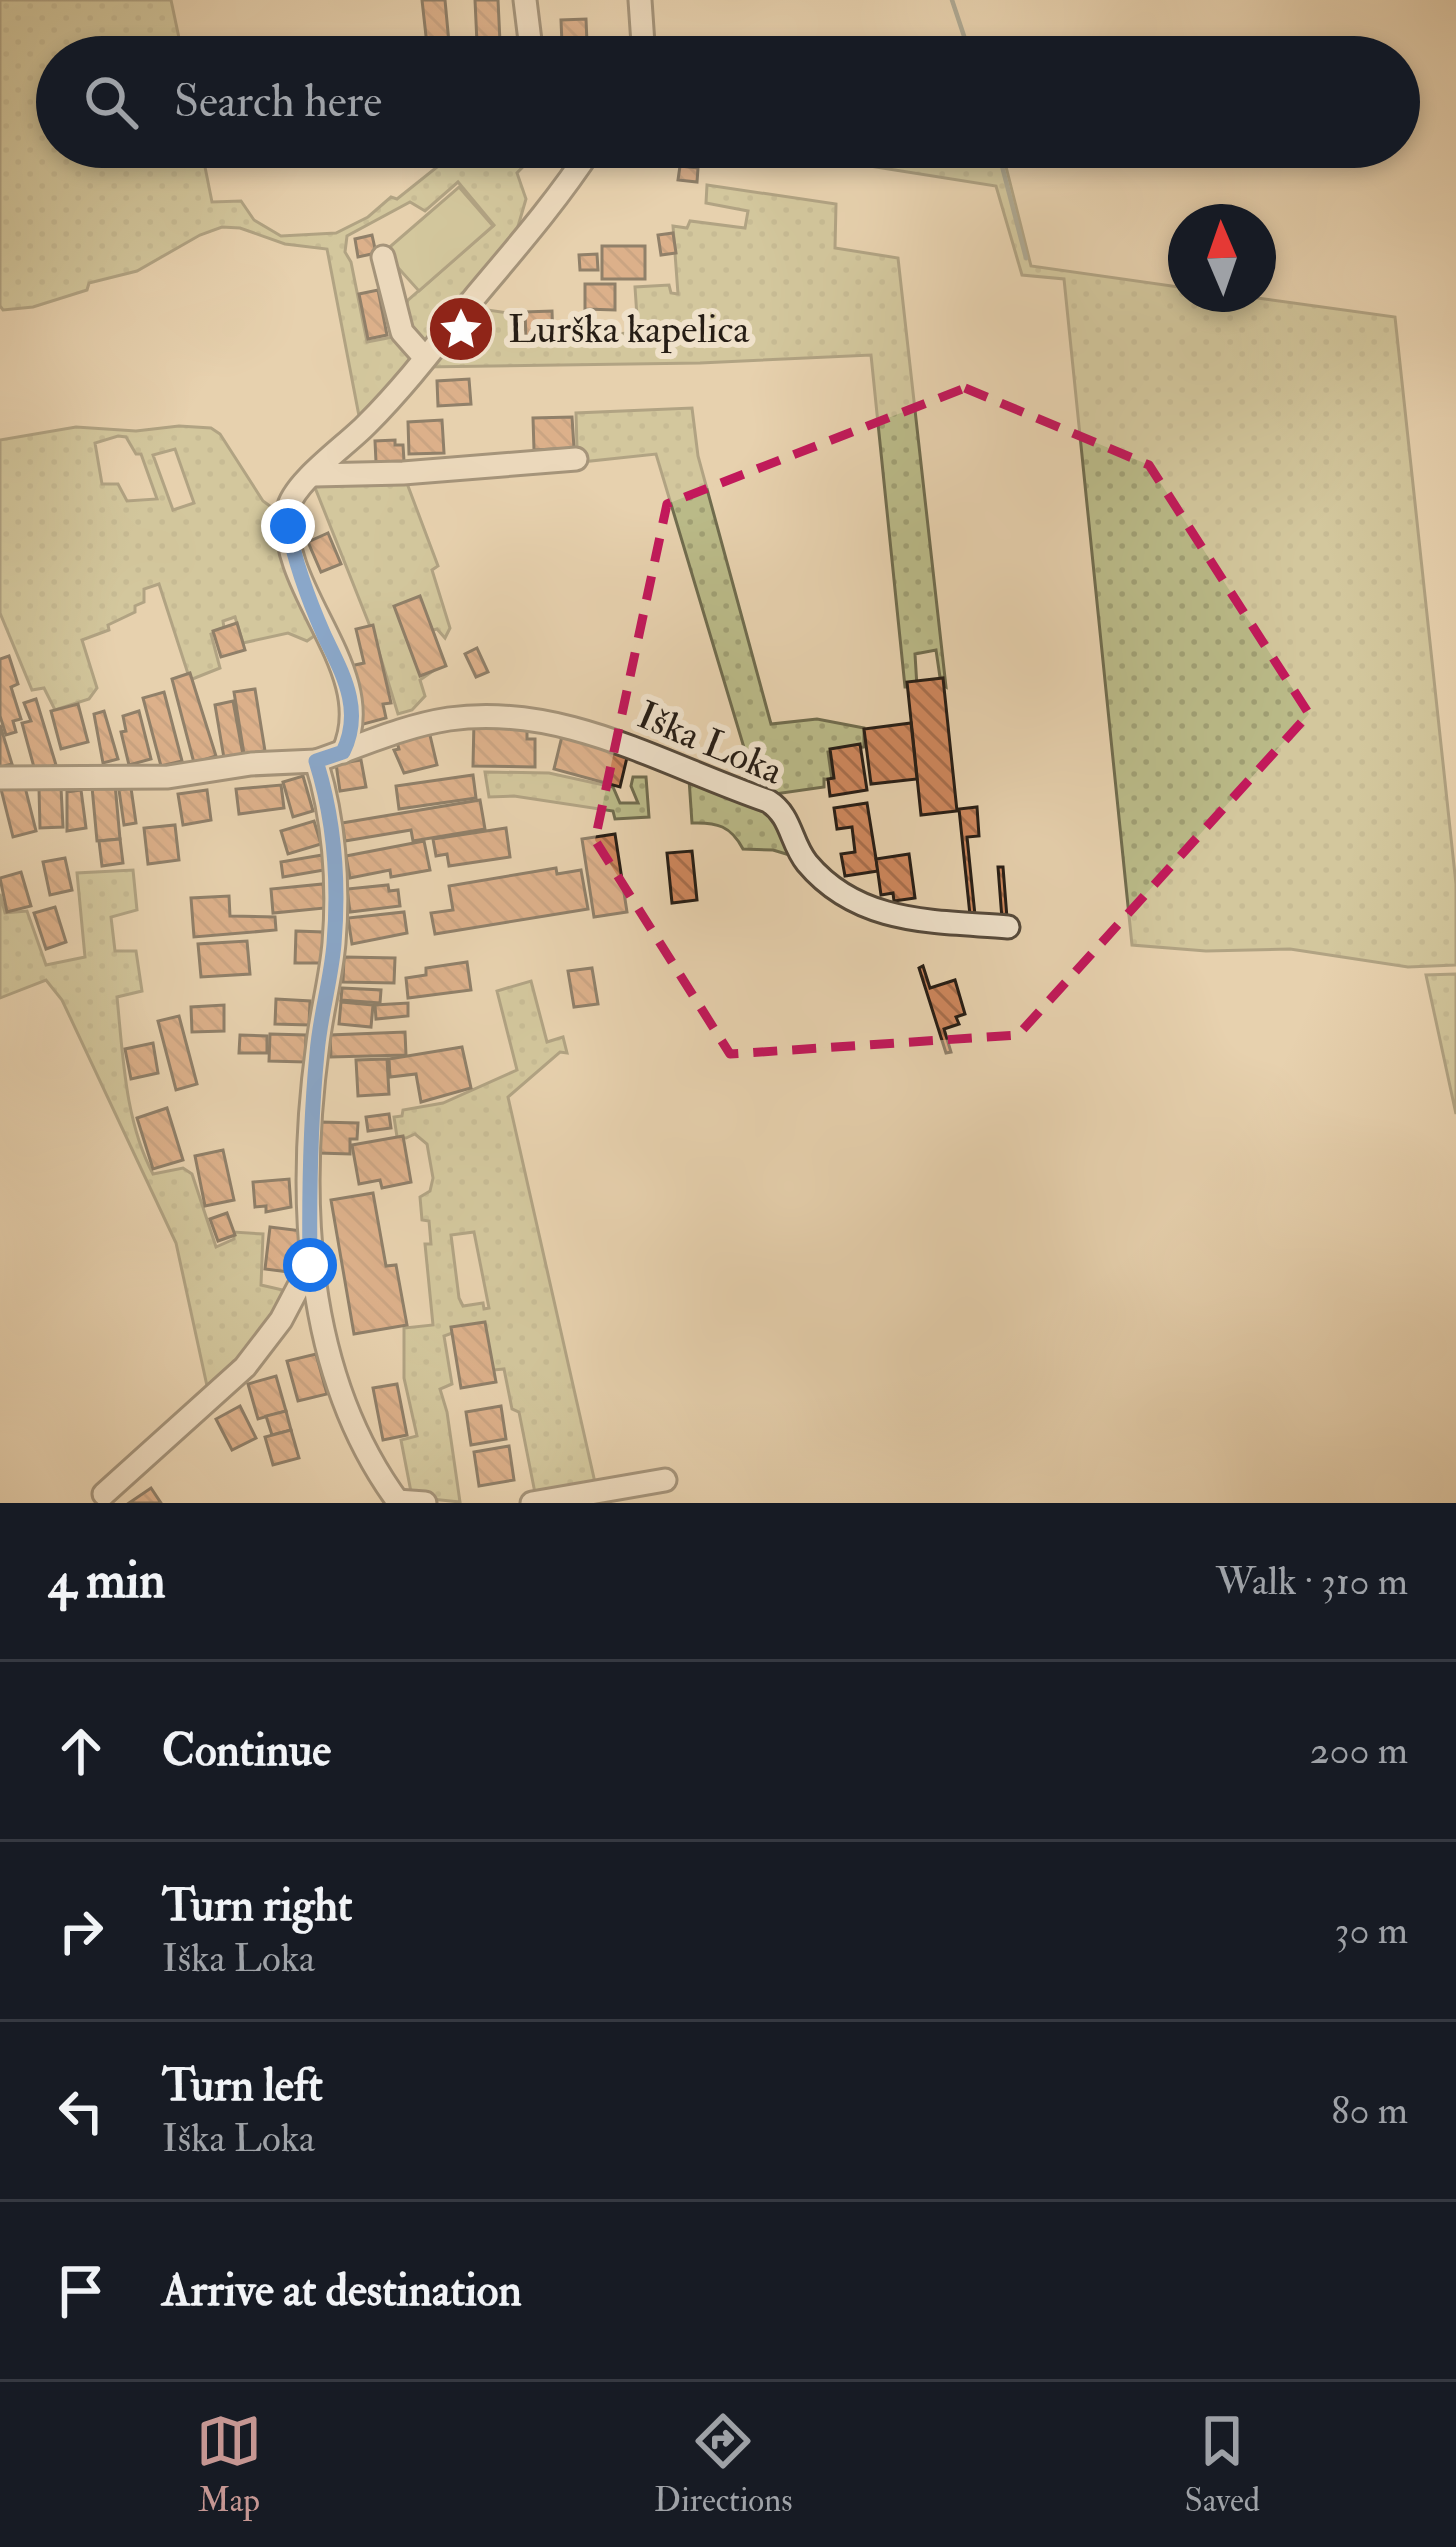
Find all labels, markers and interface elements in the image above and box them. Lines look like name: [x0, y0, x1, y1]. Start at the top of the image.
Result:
search box: [36, 36, 1420, 168]
icon: search: [78, 69, 144, 135]
text: Search here: [174, 74, 382, 130]
north arrow: [1168, 204, 1276, 312]
place icon: Lurška kapelica: [426, 294, 496, 364]
place label: Lurška kapelica: [508, 305, 750, 354]
route end: [261, 499, 315, 553]
street label: Iška Loka: [630, 691, 791, 796]
route start: [283, 1238, 337, 1292]
text: 4 min: [48, 1549, 166, 1613]
text: Walk · 310 m: [1216, 1557, 1408, 1606]
icon: ahead: [48, 1718, 114, 1784]
text: Continue: [162, 1723, 331, 1779]
text: 200 m: [1310, 1726, 1408, 1775]
text: Turn right: [162, 1878, 352, 1934]
icon: right: [48, 1898, 114, 1964]
text: 30 m: [1335, 1906, 1408, 1955]
text: Iška Loka: [162, 1934, 315, 1983]
text: Turn left: [162, 2058, 323, 2114]
icon: left: [48, 2078, 114, 2144]
text: 80 m: [1331, 2086, 1408, 2135]
text: Iška Loka: [162, 2114, 315, 2163]
icon: arrive: [48, 2258, 114, 2324]
text: Arrive at destination: [162, 2263, 522, 2319]
tab: Map: [196, 2408, 262, 2521]
tab: Directions: [654, 2408, 793, 2521]
tab: Saved: [1185, 2408, 1260, 2521]

